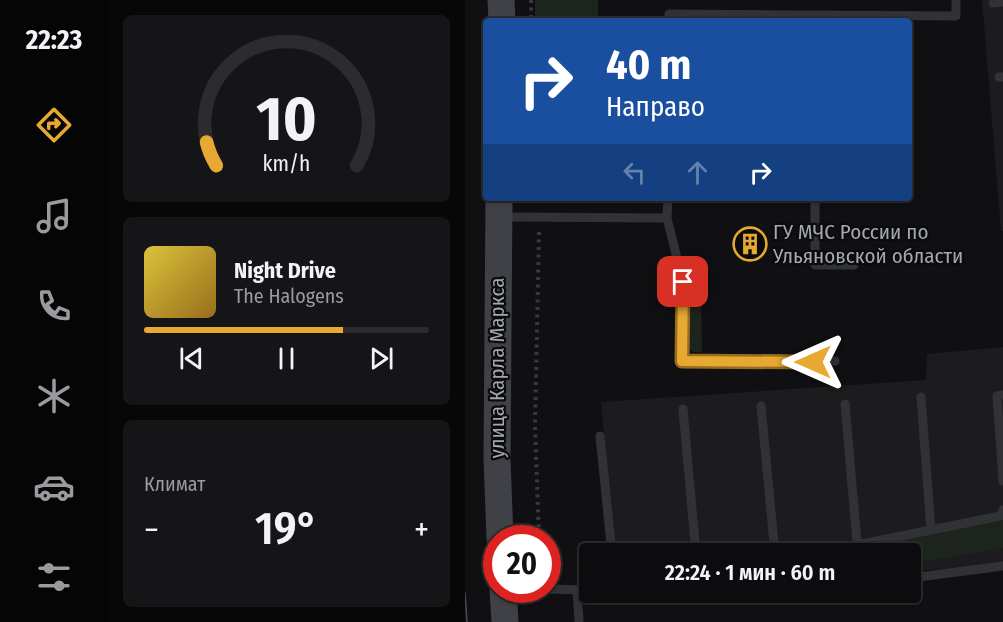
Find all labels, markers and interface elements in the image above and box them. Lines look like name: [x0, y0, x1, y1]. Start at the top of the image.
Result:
text: 22:23: [26, 24, 82, 56]
text: 40 m: [606, 40, 691, 90]
icon: right: [507, 42, 585, 120]
text: 10: [256, 82, 317, 157]
text: Направо: [606, 91, 705, 123]
icon: directions: [33, 104, 75, 146]
text: km/h: [263, 151, 310, 177]
icon: left: [618, 156, 651, 189]
icon: ahead: [681, 156, 714, 189]
icon: right: [744, 156, 777, 189]
icon: music: [33, 195, 75, 237]
place label: ГУ МЧС России по Ульяновской области: [772, 219, 963, 269]
building icon: ГУ МЧС России по Ульяновской области: [732, 226, 768, 262]
pin: [657, 256, 708, 307]
text: Night Drive: [234, 257, 336, 284]
icon: arrive: [666, 265, 699, 298]
street label: улица Карла Маркса: [484, 278, 510, 459]
text: The Halogens: [234, 284, 344, 308]
icon: phone: [33, 285, 75, 327]
position arrow: [781, 330, 845, 394]
icon: previous: [175, 342, 208, 375]
icon: pause: [270, 342, 303, 375]
icon: next: [365, 342, 398, 375]
icon: climate: [33, 375, 75, 417]
icon: car: [33, 466, 75, 508]
text: Климат: [144, 472, 205, 496]
text: 19°: [255, 502, 318, 556]
text: −: [144, 510, 159, 550]
text: +: [414, 510, 429, 550]
speed limit sign: 20: [483, 525, 561, 603]
icon: filters: [33, 556, 75, 598]
text: 22:24 · 1 мин · 60 m: [665, 559, 835, 586]

